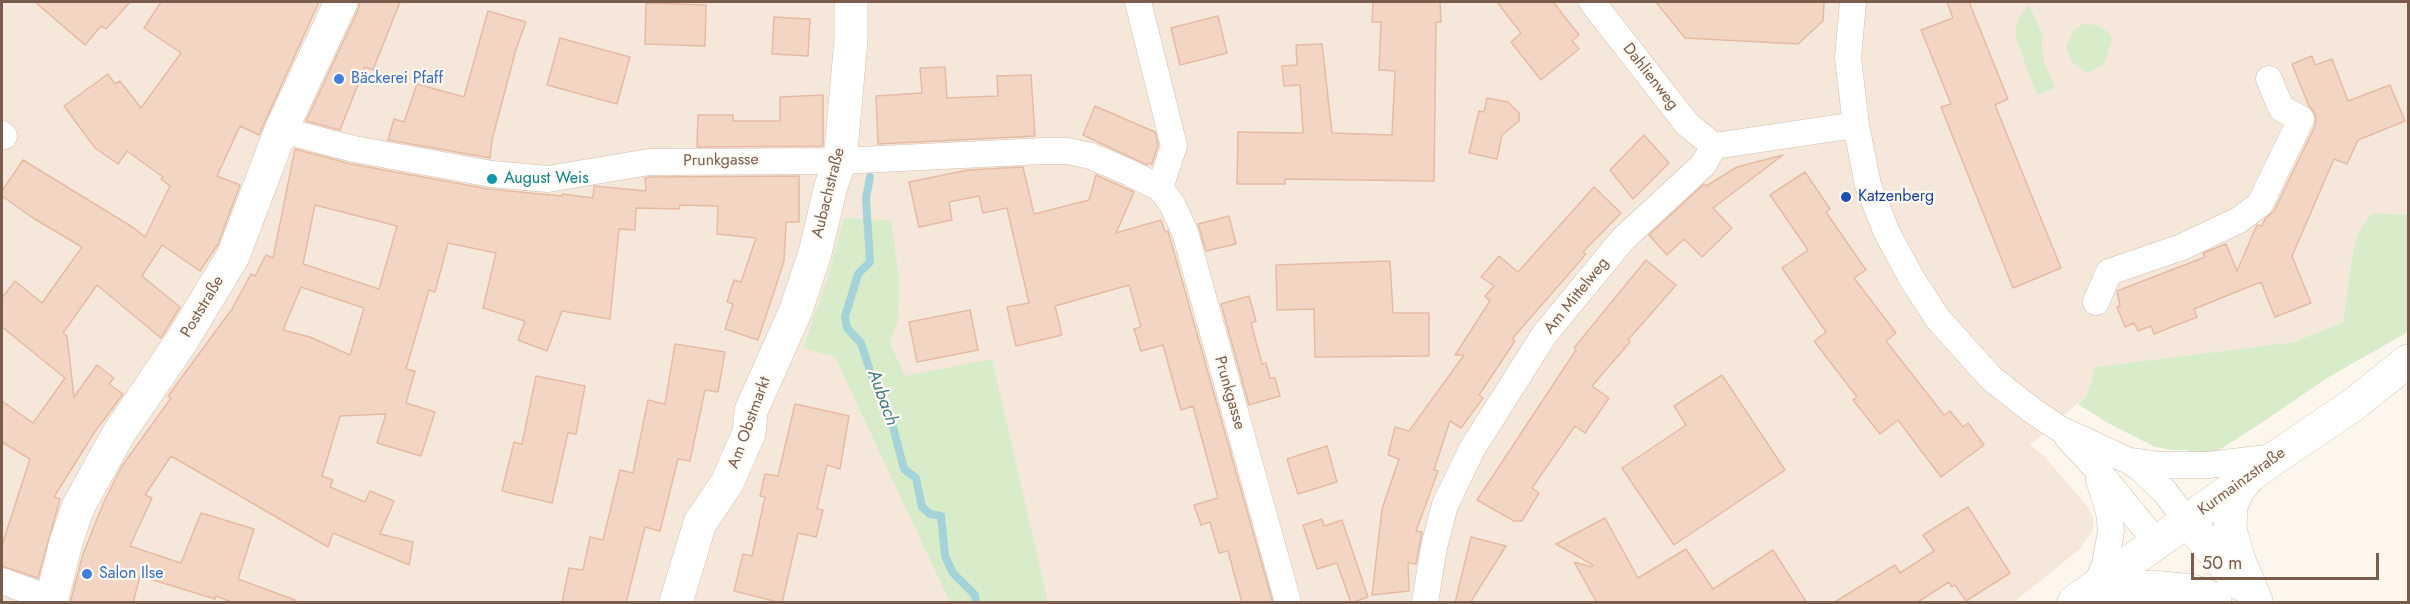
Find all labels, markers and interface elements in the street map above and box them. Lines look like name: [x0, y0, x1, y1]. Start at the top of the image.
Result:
street label: Dahlienweg: [1618, 40, 1682, 114]
place label: Bäckerei Pfaff: [351, 69, 443, 89]
marker: Bäckerei Pfaff: [332, 72, 346, 86]
street label: Aubachstraße: [809, 146, 849, 240]
street label: Prunkgasse: [683, 151, 759, 171]
place label: August Weis: [504, 169, 589, 189]
marker: August Weis: [485, 172, 499, 186]
place label: Katzenberg: [1858, 187, 1934, 207]
marker: Katzenberg: [1839, 190, 1853, 204]
street label: Am Mittelweg: [1540, 254, 1614, 338]
street label: Poststraße: [177, 273, 229, 341]
street label: Prunkgasse: [1209, 354, 1249, 432]
water label: Aubach: [862, 367, 902, 429]
street label: Am Obstmarkt: [724, 374, 776, 472]
street label: Kurmainzstraße: [2195, 444, 2289, 520]
scale bar: [2194, 541, 2382, 579]
text: 50 m: [2202, 550, 2242, 576]
place label: Salon Ilse: [99, 564, 163, 584]
marker: Salon Ilse: [80, 567, 94, 581]

